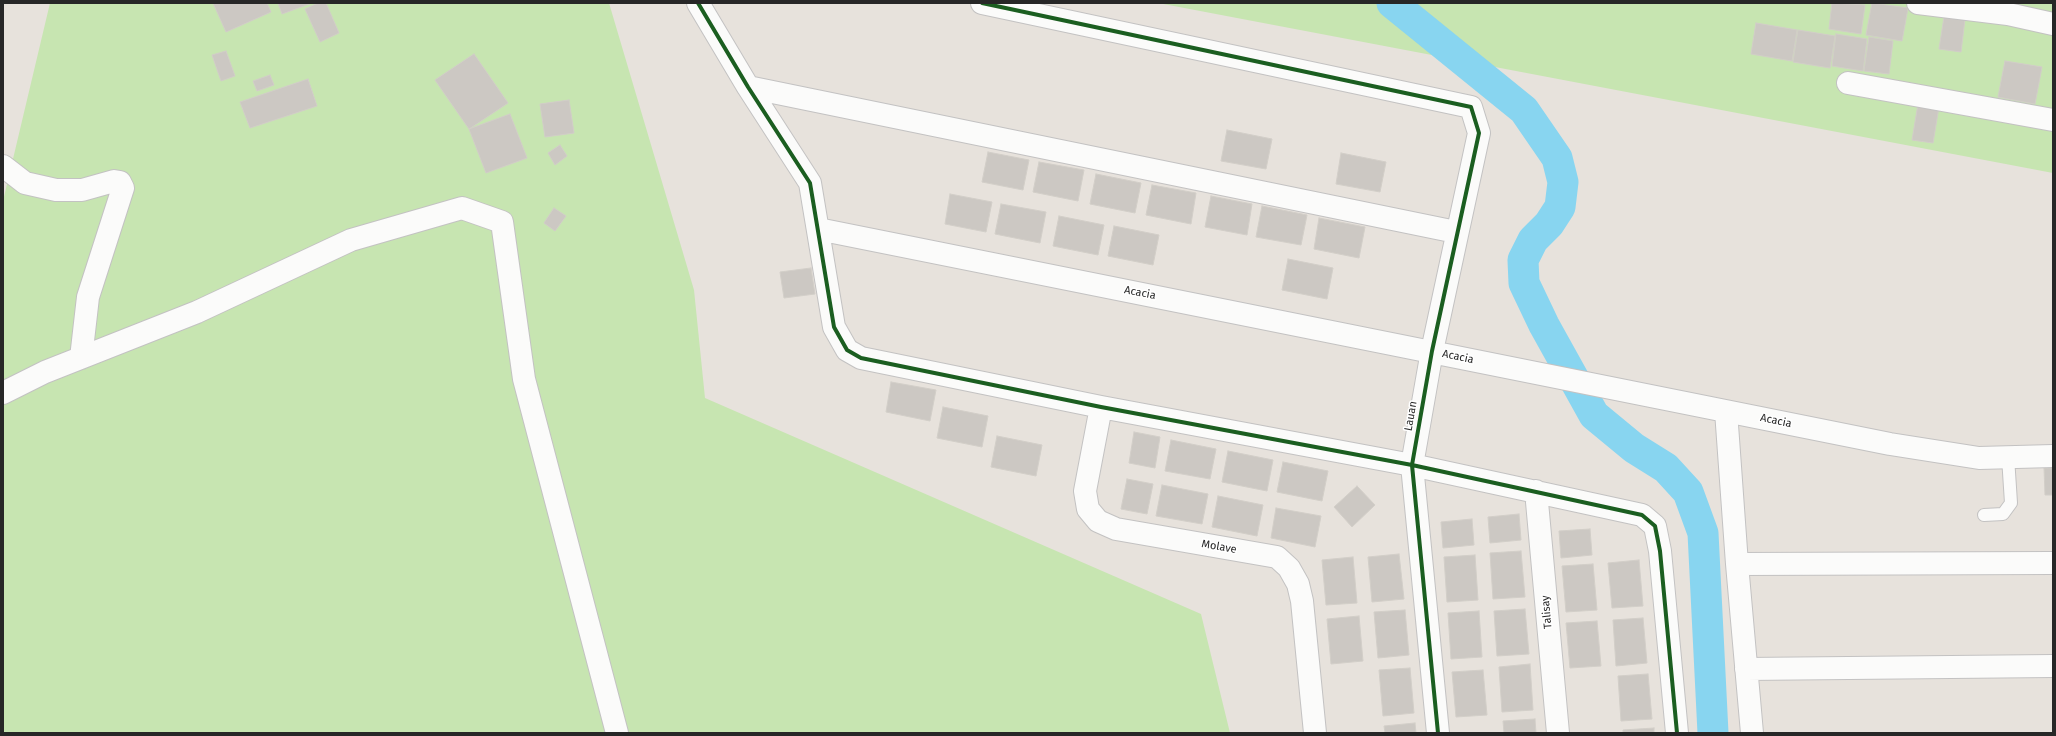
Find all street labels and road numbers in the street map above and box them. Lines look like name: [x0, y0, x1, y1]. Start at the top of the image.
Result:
street label: Acacia: [1123, 283, 1157, 303]
street label: Acacia: [1441, 347, 1475, 367]
street label: Lauan: [1402, 400, 1420, 432]
street label: Acacia: [1759, 411, 1793, 431]
street label: Molave: [1200, 537, 1238, 557]
street label: Talisay: [1539, 595, 1555, 629]

